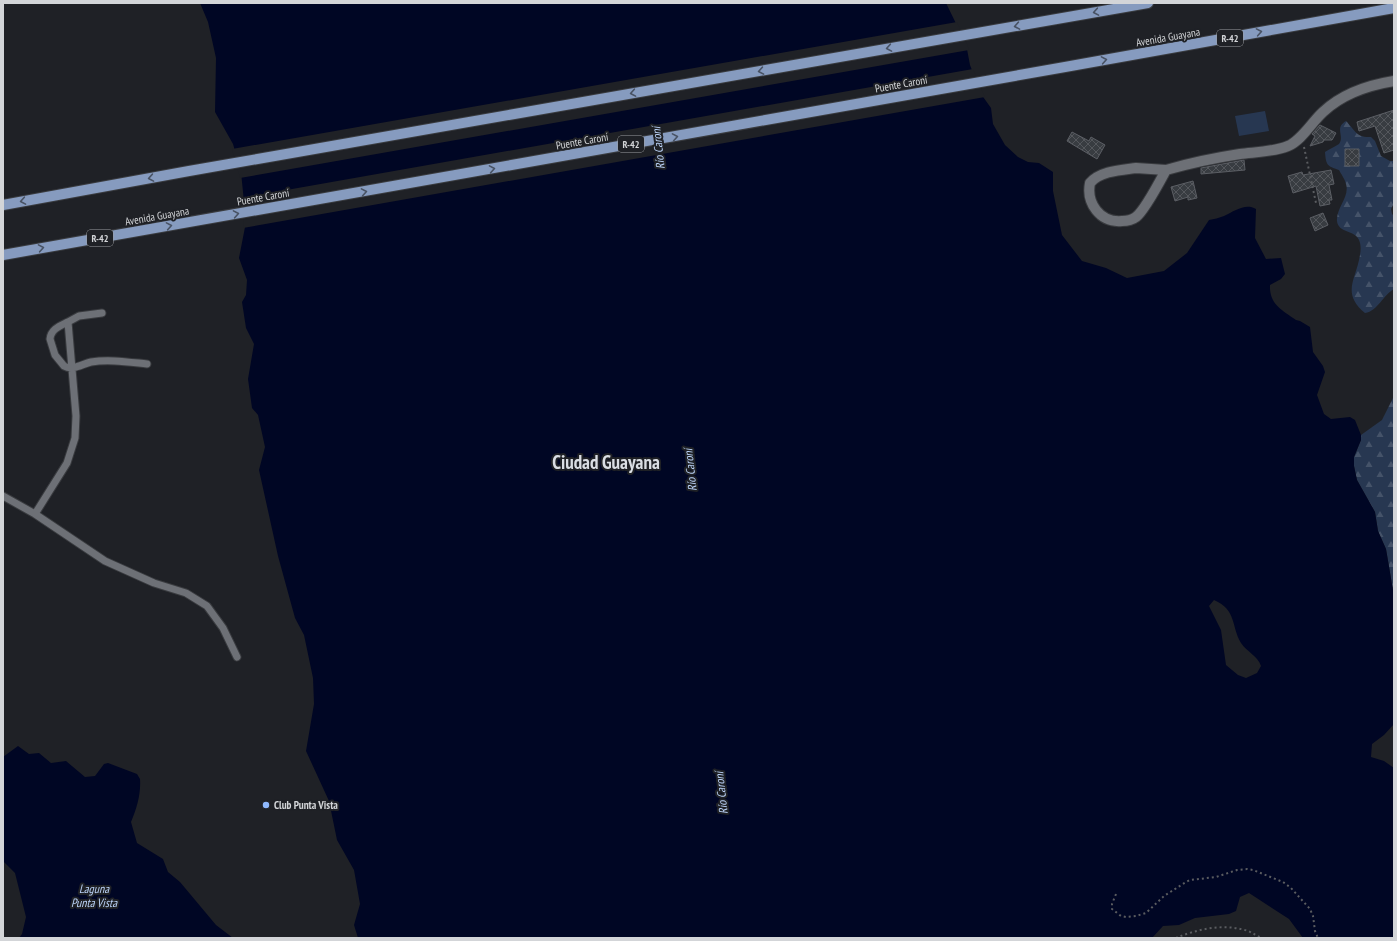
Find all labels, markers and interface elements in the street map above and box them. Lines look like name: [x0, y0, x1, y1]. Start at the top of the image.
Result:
one-way arrow: [1093, 7, 1099, 16]
one-way arrow: [1014, 21, 1020, 30]
street label: Avenida Guayana: [1135, 24, 1201, 50]
one-way arrow: [1256, 29, 1262, 37]
road number: R-42: [1217, 30, 1243, 46]
one-way arrow: [886, 43, 892, 52]
one-way arrow: [1101, 57, 1107, 65]
one-way arrow: [757, 66, 764, 74]
street label: Puente Caroní: [874, 72, 929, 95]
one-way arrow: [629, 88, 636, 97]
water label: Río Caroní: [648, 124, 668, 170]
street label: Puente Caroní: [555, 129, 610, 152]
one-way arrow: [672, 133, 678, 141]
road number: R-42: [618, 136, 644, 152]
one-way arrow: [488, 165, 495, 174]
one-way arrow: [147, 173, 154, 182]
street label: Puente Caroní: [236, 185, 291, 208]
one-way arrow: [360, 188, 367, 196]
one-way arrow: [20, 196, 26, 205]
street label: Avenida Guayana: [124, 203, 190, 229]
one-way arrow: [232, 210, 239, 219]
one-way arrow: [166, 222, 173, 231]
road number: R-42: [87, 230, 113, 246]
one-way arrow: [38, 244, 45, 253]
water label: Río Caroní: [680, 446, 700, 492]
district label: Ciudad Guayana: [552, 450, 660, 474]
water label: Río Caroní: [711, 769, 731, 815]
place label: Club Punta Vista: [274, 798, 338, 812]
marker: Club Punta Vista: [261, 800, 271, 810]
water label: Laguna Punta Vista: [71, 881, 118, 910]

